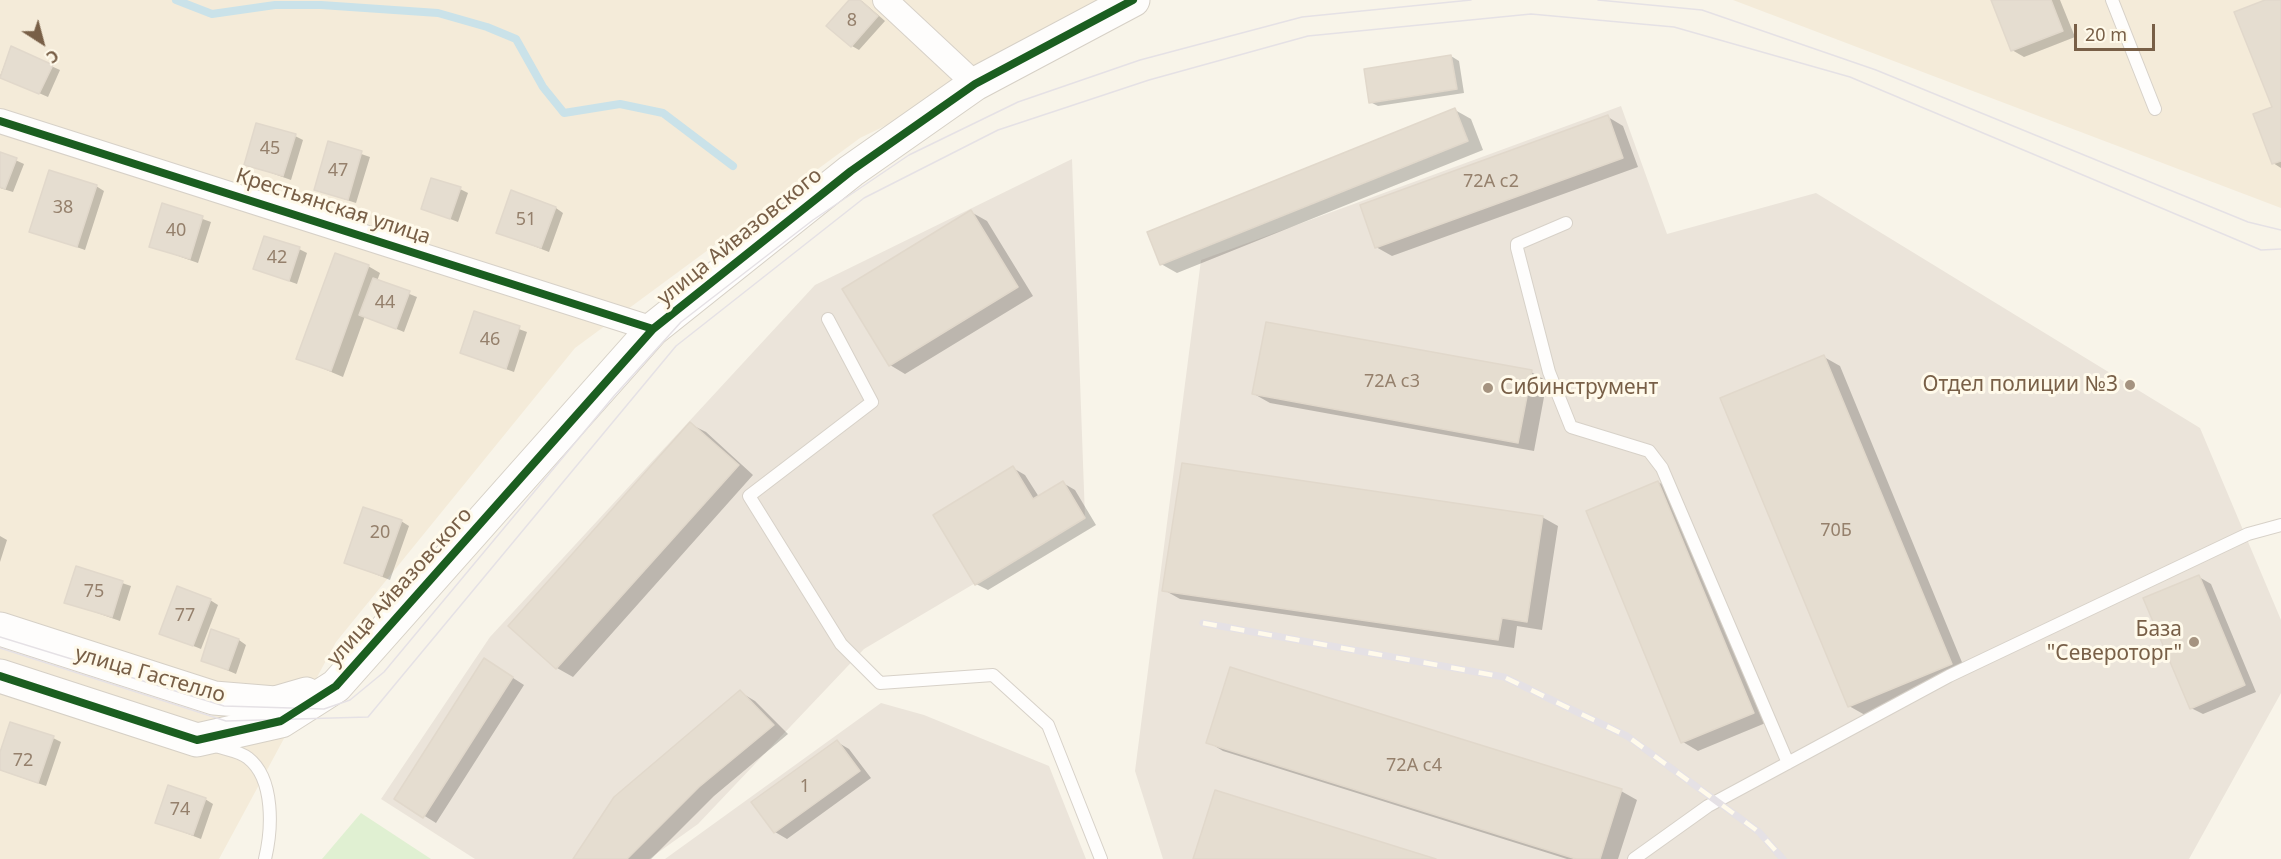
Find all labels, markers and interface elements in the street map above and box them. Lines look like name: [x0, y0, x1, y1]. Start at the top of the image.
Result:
house number: 8: [847, 10, 857, 32]
north arrow: [12, 12, 72, 72]
scale bar: [2077, 12, 2158, 50]
text: 20 m: [2085, 22, 2127, 46]
text: С: [42, 45, 63, 68]
house number: 45: [260, 138, 280, 160]
house number: 47: [328, 160, 348, 182]
street label: улица Айвазовского: [653, 163, 827, 311]
street label: Крестьянская улица: [232, 164, 434, 250]
house number: 72А с2: [1463, 171, 1519, 193]
house number: 38: [53, 197, 73, 219]
house number: 51: [516, 209, 536, 231]
house number: 40: [166, 220, 186, 242]
house number: 42: [267, 247, 287, 269]
house number: 44: [375, 292, 395, 314]
house number: 46: [480, 329, 500, 351]
house number: 72А с3: [1364, 371, 1420, 393]
place label: Отдел полиции №3: [1923, 372, 2118, 398]
place label: Сибинструмент: [1500, 375, 1658, 401]
marker: Отдел полиции №3: [2123, 378, 2137, 392]
marker: Сибинструмент: [1481, 381, 1495, 395]
street label: улица Айвазовского: [322, 503, 478, 671]
house number: 70Б: [1820, 520, 1852, 542]
house number: 20: [370, 522, 390, 544]
house number: 75: [84, 581, 104, 603]
house number: 77: [175, 605, 195, 627]
place label: База "Североторг": [2047, 617, 2182, 667]
marker: База "Североторг": [2187, 635, 2201, 649]
street label: улица Гастелло: [72, 642, 228, 708]
house number: 72: [13, 750, 33, 772]
house number: 72А с4: [1386, 755, 1442, 777]
house number: 1: [800, 776, 810, 798]
house number: 74: [170, 799, 190, 821]

